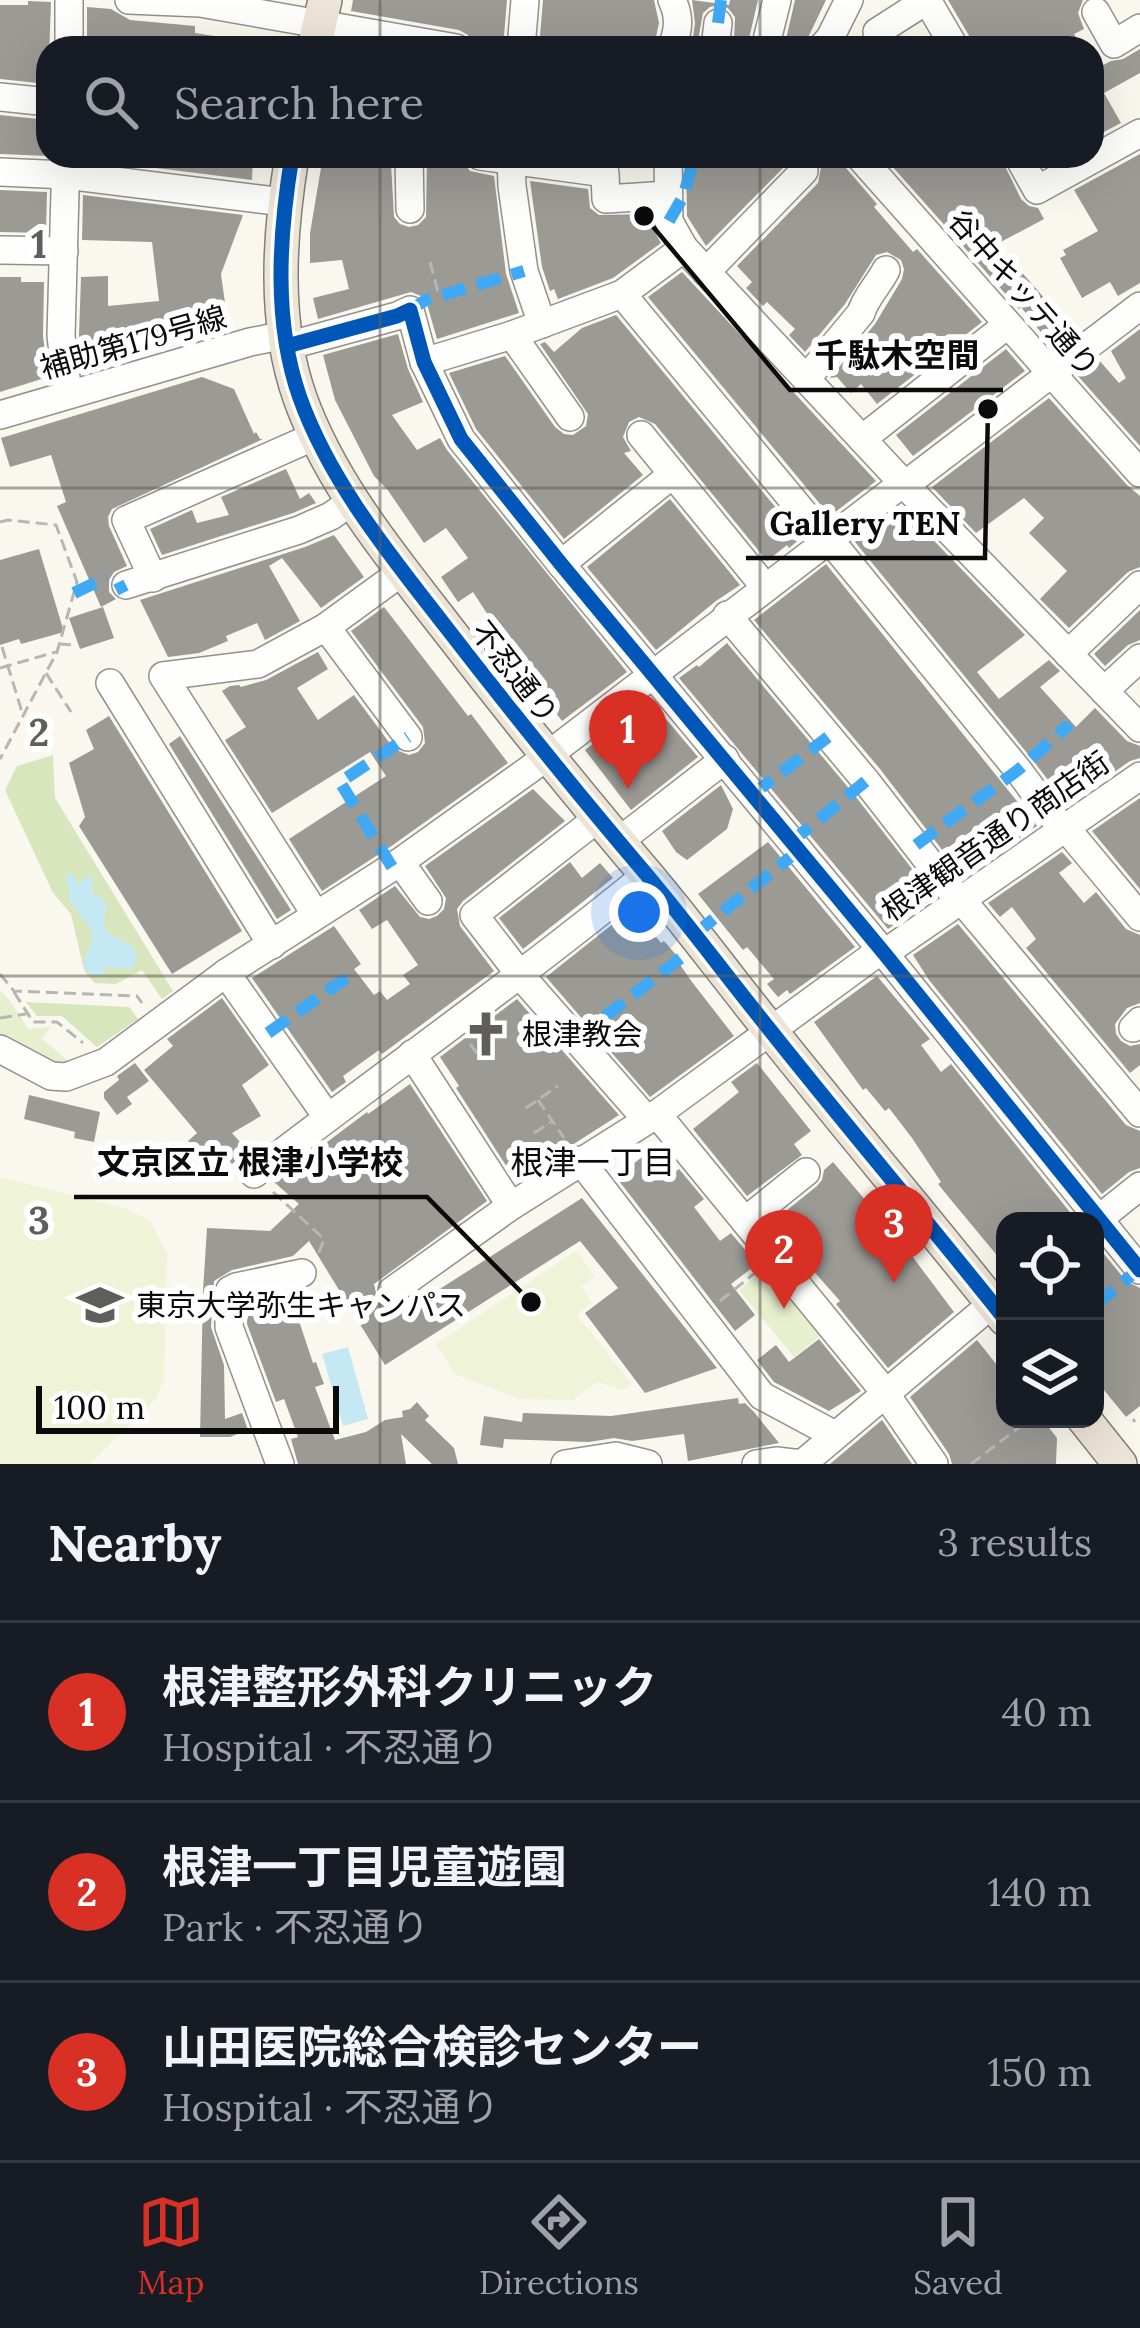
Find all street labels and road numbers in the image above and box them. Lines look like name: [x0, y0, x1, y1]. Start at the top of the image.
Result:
street label: 谷中キッテ通り: [941, 201, 1107, 385]
street label: 補助第179号線: [35, 297, 231, 387]
street label: 不忍通り: [463, 613, 567, 731]
street label: 根津観音通り商店街: [874, 743, 1116, 929]

